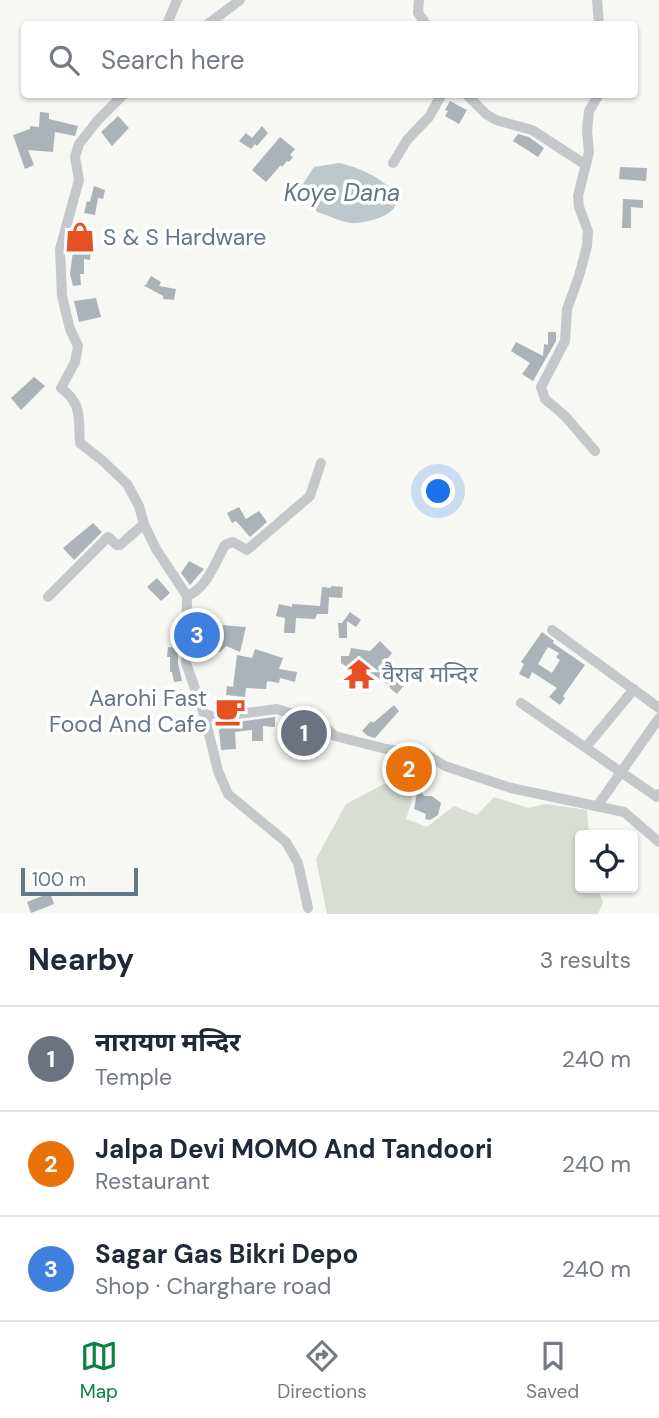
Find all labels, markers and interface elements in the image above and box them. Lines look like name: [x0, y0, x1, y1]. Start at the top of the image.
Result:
search box: [21, 21, 638, 98]
icon: search: [45, 41, 83, 79]
text: Search here: [101, 43, 244, 77]
water label: Koye Dana: [284, 177, 400, 208]
shop icon: S & S Hardware: [63, 220, 97, 254]
place label: S & S Hardware: [103, 222, 266, 252]
your location: [421, 474, 455, 508]
pin: 3: [174, 609, 220, 661]
temple icon: वैराब मन्दिर: [342, 657, 376, 691]
place label: वैराब मन्दिर: [382, 659, 478, 689]
place label: Aarohi Fast Food And Cafe: [49, 683, 207, 739]
cafe icon: Aarohi Fast Food And Cafe: [213, 694, 247, 728]
pin: 1: [281, 707, 327, 759]
pin: 2: [386, 743, 432, 795]
map controls: [575, 830, 638, 893]
button: locate: [575, 830, 638, 893]
scale bar: [21, 865, 138, 897]
text: 100 m: [32, 867, 86, 892]
text: Nearby: [28, 940, 134, 979]
text: 3 results: [540, 945, 631, 975]
text: नारायण मन्दिर: [95, 1025, 240, 1059]
text: 1: [47, 1044, 55, 1074]
text: 240 m: [562, 1044, 631, 1074]
text: Temple: [95, 1062, 172, 1092]
text: Jalpa Devi MOMO And Tandoori: [95, 1132, 493, 1166]
text: 2: [44, 1149, 58, 1179]
text: 240 m: [562, 1149, 631, 1179]
text: Restaurant: [95, 1166, 210, 1196]
text: Sagar Gas Bikri Depo: [95, 1237, 358, 1271]
text: 3: [44, 1254, 58, 1284]
text: 240 m: [562, 1254, 631, 1284]
text: Shop · Charghare road: [95, 1271, 331, 1301]
tab: Map: [80, 1337, 118, 1404]
tab: Directions: [277, 1337, 367, 1404]
tab: Saved: [526, 1337, 579, 1404]

